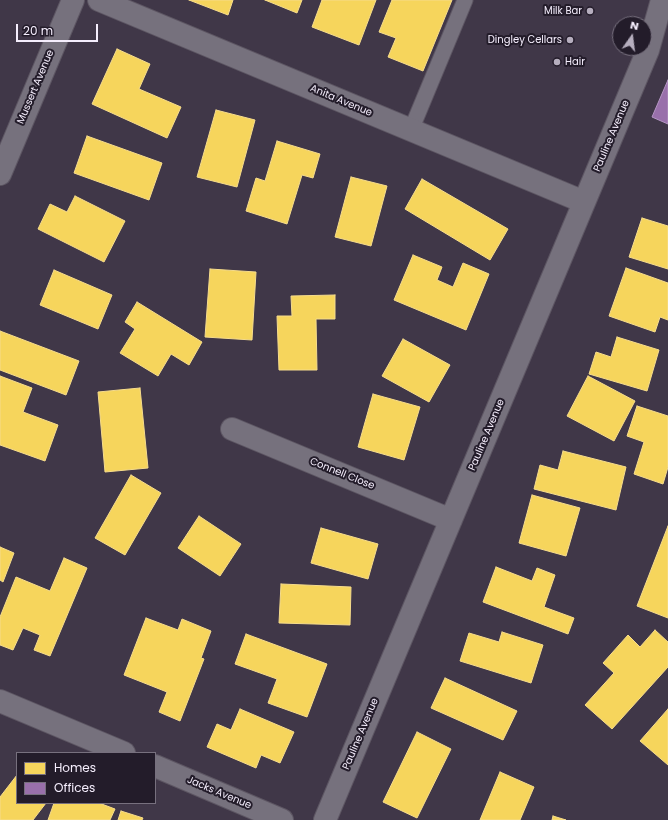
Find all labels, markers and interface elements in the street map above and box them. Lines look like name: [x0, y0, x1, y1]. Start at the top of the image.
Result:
place label: Milk Bar: [544, 5, 582, 17]
marker: Milk Bar: [585, 6, 595, 16]
scale bar: [18, 16, 100, 42]
north arrow: [612, 16, 652, 56]
text: N: [629, 17, 641, 34]
text: 20 m: [23, 22, 53, 39]
place label: Dingley Cellars: [488, 34, 562, 46]
marker: Dingley Cellars: [565, 35, 575, 45]
street label: Mussert Avenue: [15, 48, 57, 126]
place label: Hair: [565, 56, 585, 68]
marker: Hair: [552, 57, 562, 67]
street label: Anita Avenue: [308, 83, 374, 119]
street label: Pauline Avenue: [591, 98, 633, 174]
street label: Pauline Avenue: [466, 397, 508, 473]
street label: Connell Close: [308, 456, 376, 492]
street label: Pauline Avenue: [340, 696, 382, 772]
legend: [16, 752, 156, 804]
text: Homes: [54, 759, 96, 776]
street label: Jacks Avenue: [185, 774, 253, 812]
text: Offices: [54, 779, 95, 796]

